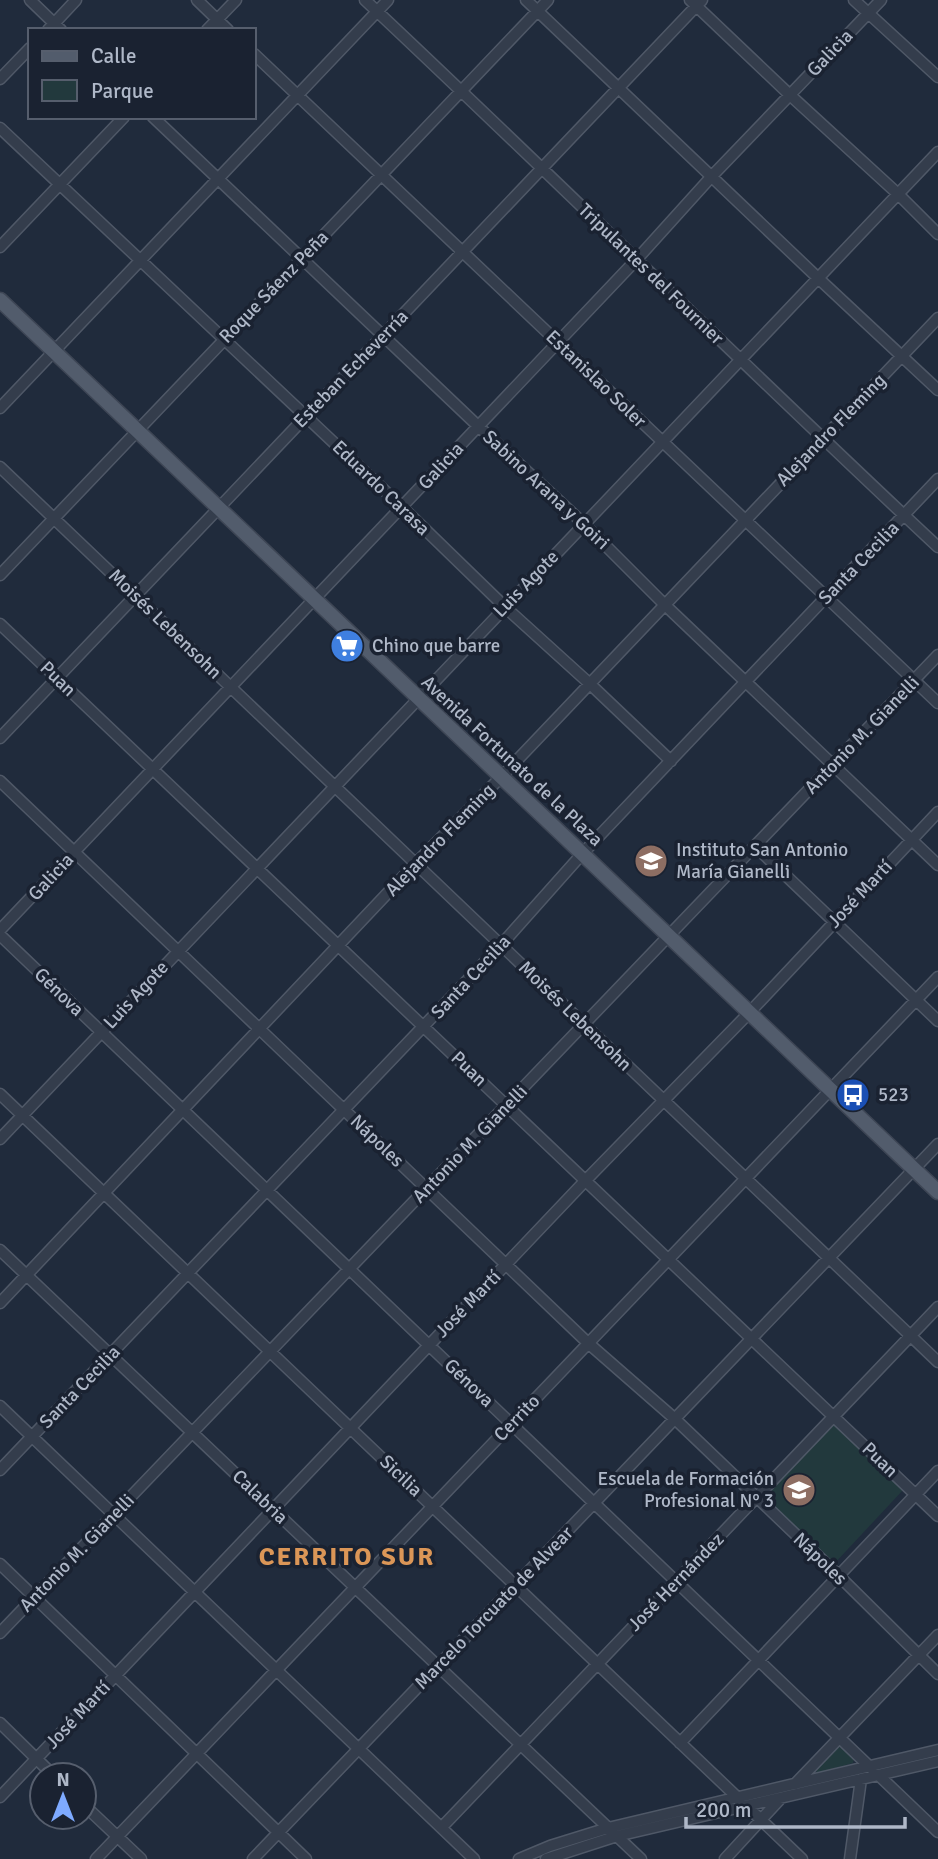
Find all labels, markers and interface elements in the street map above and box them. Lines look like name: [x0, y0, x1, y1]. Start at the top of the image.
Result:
street label: Galicia: [802, 24, 858, 82]
legend: [28, 28, 256, 119]
text: Calle: [91, 43, 137, 69]
text: Parque: [91, 78, 154, 104]
street label: Tripulantes del Fournier: [573, 198, 729, 350]
street label: Roque Sáenz Peña: [214, 226, 334, 348]
street label: Esteban Echeverría: [288, 305, 414, 433]
street label: Estanislao Soler: [541, 325, 651, 433]
street label: Alejandro Fleming: [771, 368, 891, 492]
street label: Sabino Arana y Goiri: [478, 425, 614, 555]
street label: Eduardo Carasa: [327, 435, 435, 541]
street label: Galicia: [413, 437, 469, 495]
street label: Santa Cecilia: [813, 516, 905, 610]
street label: Luis Agote: [488, 545, 564, 623]
street label: Moisés Lebensohn: [103, 564, 227, 684]
supermarket icon: Chino que barre: [328, 627, 366, 665]
place label: Chino que barre: [372, 634, 500, 658]
street label: Puan: [35, 656, 81, 702]
street label: Avenida Fortunato de la Plaza: [416, 670, 608, 852]
street label: Antonio M. Gianelli: [799, 671, 925, 799]
street label: Alejandro Fleming: [380, 778, 500, 902]
place label: Instituto San Antonio María Gianelli: [676, 838, 848, 884]
school or university icon: Instituto San Antonio María Gianelli: [632, 842, 670, 880]
street label: Galicia: [23, 848, 79, 906]
street label: José Martí: [822, 854, 898, 933]
street label: Santa Cecilia: [426, 930, 516, 1024]
street label: Luis Agote: [98, 956, 174, 1034]
street label: Moisés Lebensohn: [513, 956, 637, 1076]
street label: Génova: [29, 963, 89, 1021]
street label: Puan: [446, 1046, 492, 1092]
bus stop icon: 523: [834, 1076, 872, 1114]
street label: Antonio M. Gianelli: [407, 1080, 533, 1208]
place label: 523: [878, 1083, 909, 1107]
street label: Nápoles: [345, 1110, 409, 1172]
street label: José Martí: [430, 1265, 507, 1343]
street label: Santa Cecilia: [34, 1340, 126, 1434]
street label: Génova: [439, 1354, 499, 1412]
street label: Cerrito: [489, 1389, 545, 1447]
street label: Puan: [857, 1437, 903, 1483]
street label: Sicilia: [375, 1450, 427, 1502]
street label: Calabria: [227, 1465, 293, 1529]
place label: Escuela de Formación Profesional N° 3: [597, 1467, 774, 1513]
school or university icon: Escuela de Formación Profesional N° 3: [780, 1471, 818, 1509]
street label: Antonio M. Gianelli: [14, 1489, 140, 1617]
street label: Marcelo Torcuato de Alvear: [410, 1521, 578, 1695]
street label: José Hernández: [623, 1528, 729, 1636]
street label: Nápoles: [788, 1528, 852, 1590]
district label: CERRITO SUR: [259, 1541, 435, 1573]
street label: José Martí: [40, 1675, 116, 1754]
north arrow: [28, 1761, 98, 1831]
text: N: [56, 1768, 70, 1792]
scale bar: [686, 1786, 905, 1830]
text: 200 m: [696, 1797, 751, 1823]

